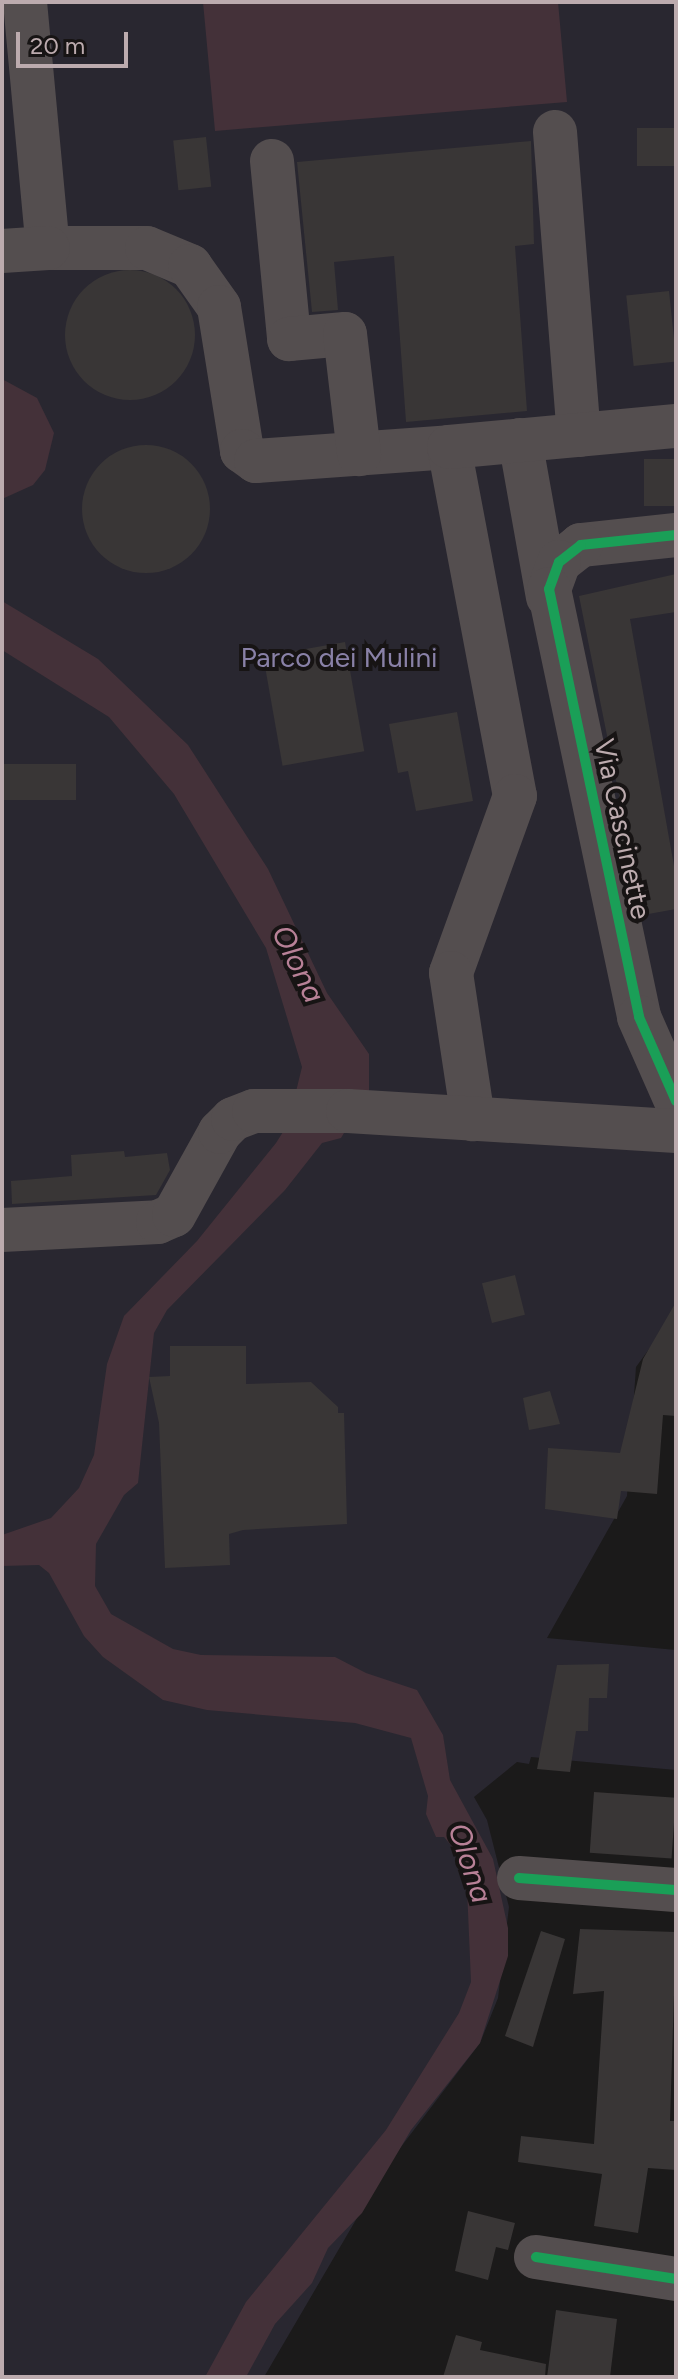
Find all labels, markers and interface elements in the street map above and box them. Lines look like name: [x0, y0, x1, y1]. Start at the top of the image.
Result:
scale bar: [20, 16, 132, 66]
text: 20 m: [30, 31, 85, 60]
park label: Parco dei Mulini: [240, 640, 438, 674]
street label: Via Cascinette: [587, 736, 659, 922]
water label: Olona: [264, 919, 332, 1009]
water label: Olona: [440, 1819, 500, 1907]

